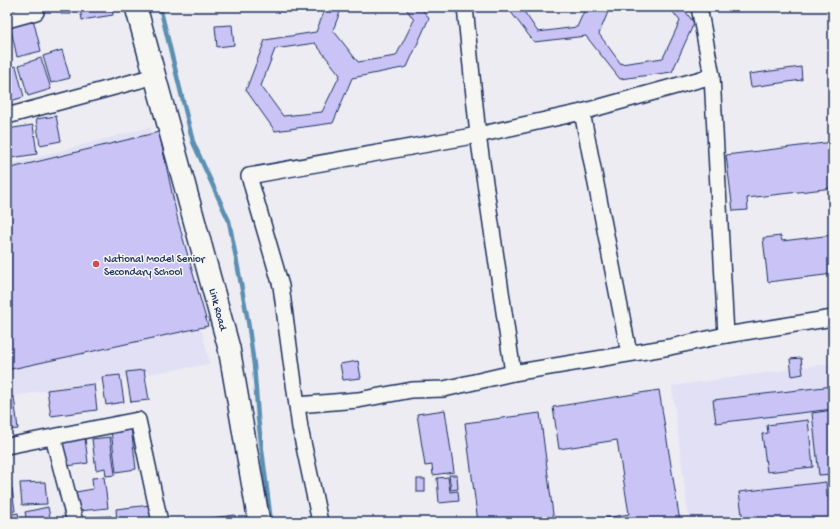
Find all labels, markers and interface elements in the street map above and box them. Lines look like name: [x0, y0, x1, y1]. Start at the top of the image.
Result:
place label: National Model Senior Secondary School: [104, 254, 206, 279]
marker: National Model Senior Secondary School: [91, 259, 101, 269]
street label: Link Road: [206, 287, 229, 333]

